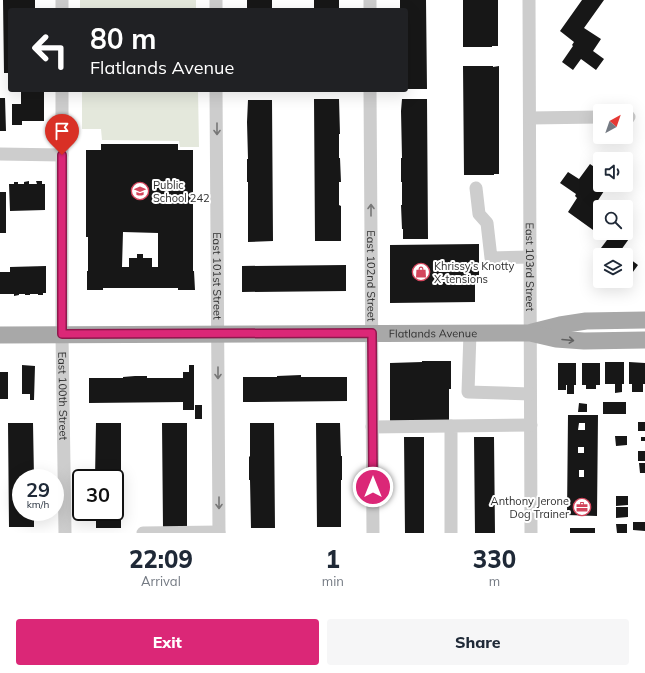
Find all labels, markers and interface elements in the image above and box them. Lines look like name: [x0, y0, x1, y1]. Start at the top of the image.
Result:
text: 80 m: [90, 21, 156, 56]
icon: left: [24, 24, 76, 76]
text: Flatlands Avenue: [90, 56, 234, 79]
north arrow: [593, 104, 633, 144]
map controls: [593, 104, 633, 288]
pin: [45, 114, 79, 155]
icon: arrive: [51, 120, 73, 142]
one-way arrow: [213, 122, 220, 135]
button: sound: [593, 152, 633, 192]
place label: Public School 242: [153, 178, 210, 205]
school or university icon: Public School 242: [130, 181, 150, 201]
button: search: [593, 200, 633, 240]
one-way arrow: [367, 204, 375, 217]
street label: East 103rd Street: [523, 223, 537, 312]
street label: East 102nd Street: [364, 230, 379, 322]
street label: East 101st Street: [210, 232, 225, 320]
button: layers: [593, 248, 633, 288]
place label: Khrissy’s Knotty X-tensions: [434, 259, 515, 286]
shop icon: Khrissy’s Knotty X-tensions: [411, 262, 431, 282]
street label: Flatlands Avenue: [389, 326, 477, 341]
one-way arrow: [561, 336, 574, 343]
street label: East 100th Street: [55, 352, 71, 441]
one-way arrow: [214, 366, 222, 379]
position arrow: [352, 466, 394, 508]
speed limit sign: 30: [72, 469, 124, 521]
text: 29: [26, 477, 50, 502]
place label: Anthony Jerone Dog Trainer: [491, 494, 569, 521]
one-way arrow: [215, 496, 223, 509]
office icon: Anthony Jerone Dog Trainer: [572, 497, 592, 517]
text: km/h: [27, 498, 49, 511]
text: 22:09: [129, 544, 193, 574]
text: 1: [326, 544, 340, 574]
text: 330: [473, 544, 516, 574]
text: Arrival: [141, 573, 181, 589]
text: min: [322, 573, 344, 589]
text: m: [489, 573, 500, 589]
button: Exit: [16, 619, 319, 665]
button: Share: [327, 619, 629, 665]

